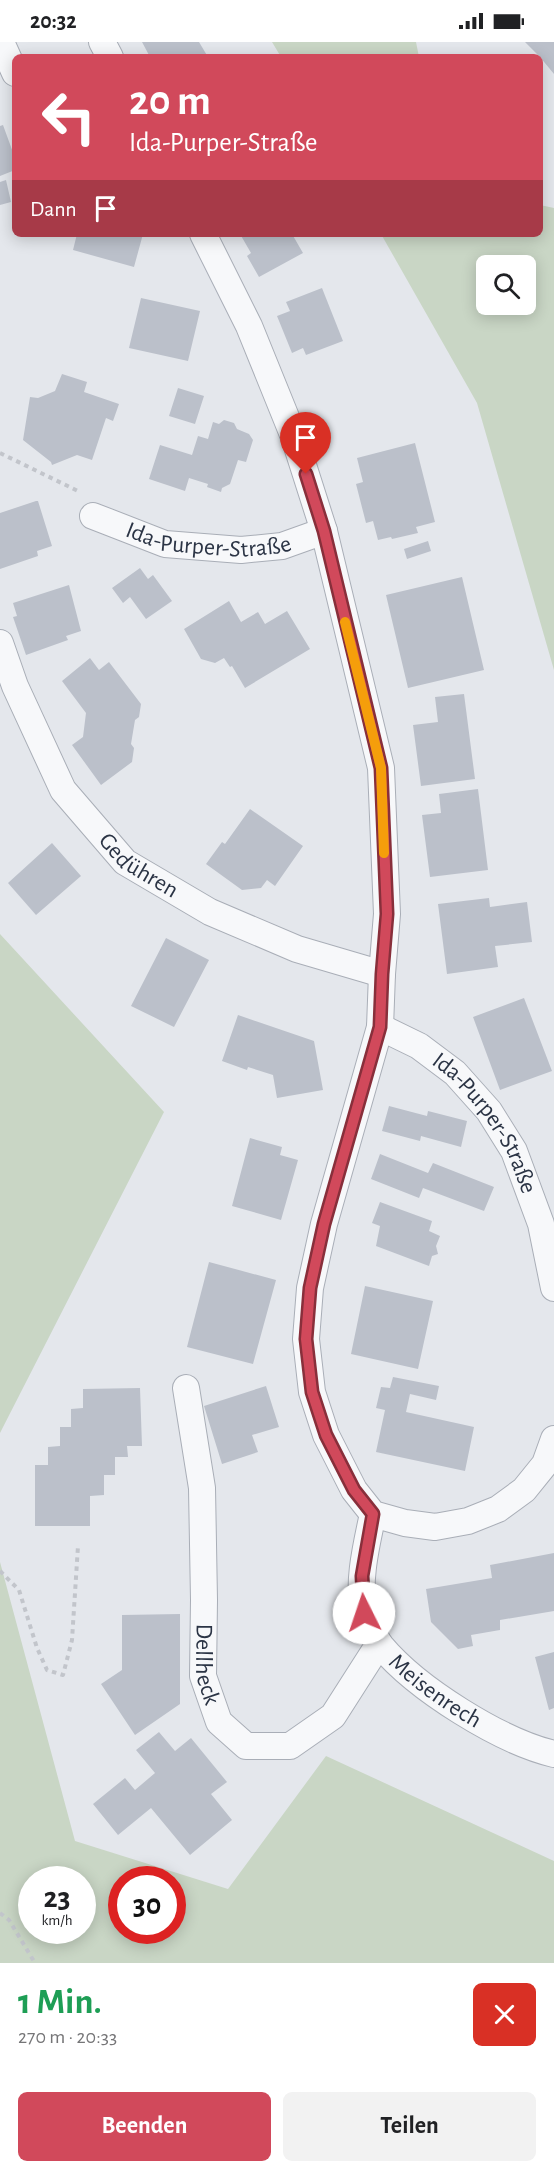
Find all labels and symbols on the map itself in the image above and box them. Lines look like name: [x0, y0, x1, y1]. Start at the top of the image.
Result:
pin: [280, 412, 331, 474]
street label: Ida-Purper-Straße: [122, 518, 295, 562]
street label: Gedühren: [94, 829, 182, 902]
street label: Ida-Purper-Straße: [428, 1048, 541, 1197]
position arrow: [332, 1581, 396, 1645]
street label: Dellheck: [191, 1623, 224, 1708]
street label: Meisenrech: [384, 1650, 485, 1733]
speed limit sign: 30: [108, 1866, 186, 1944]

